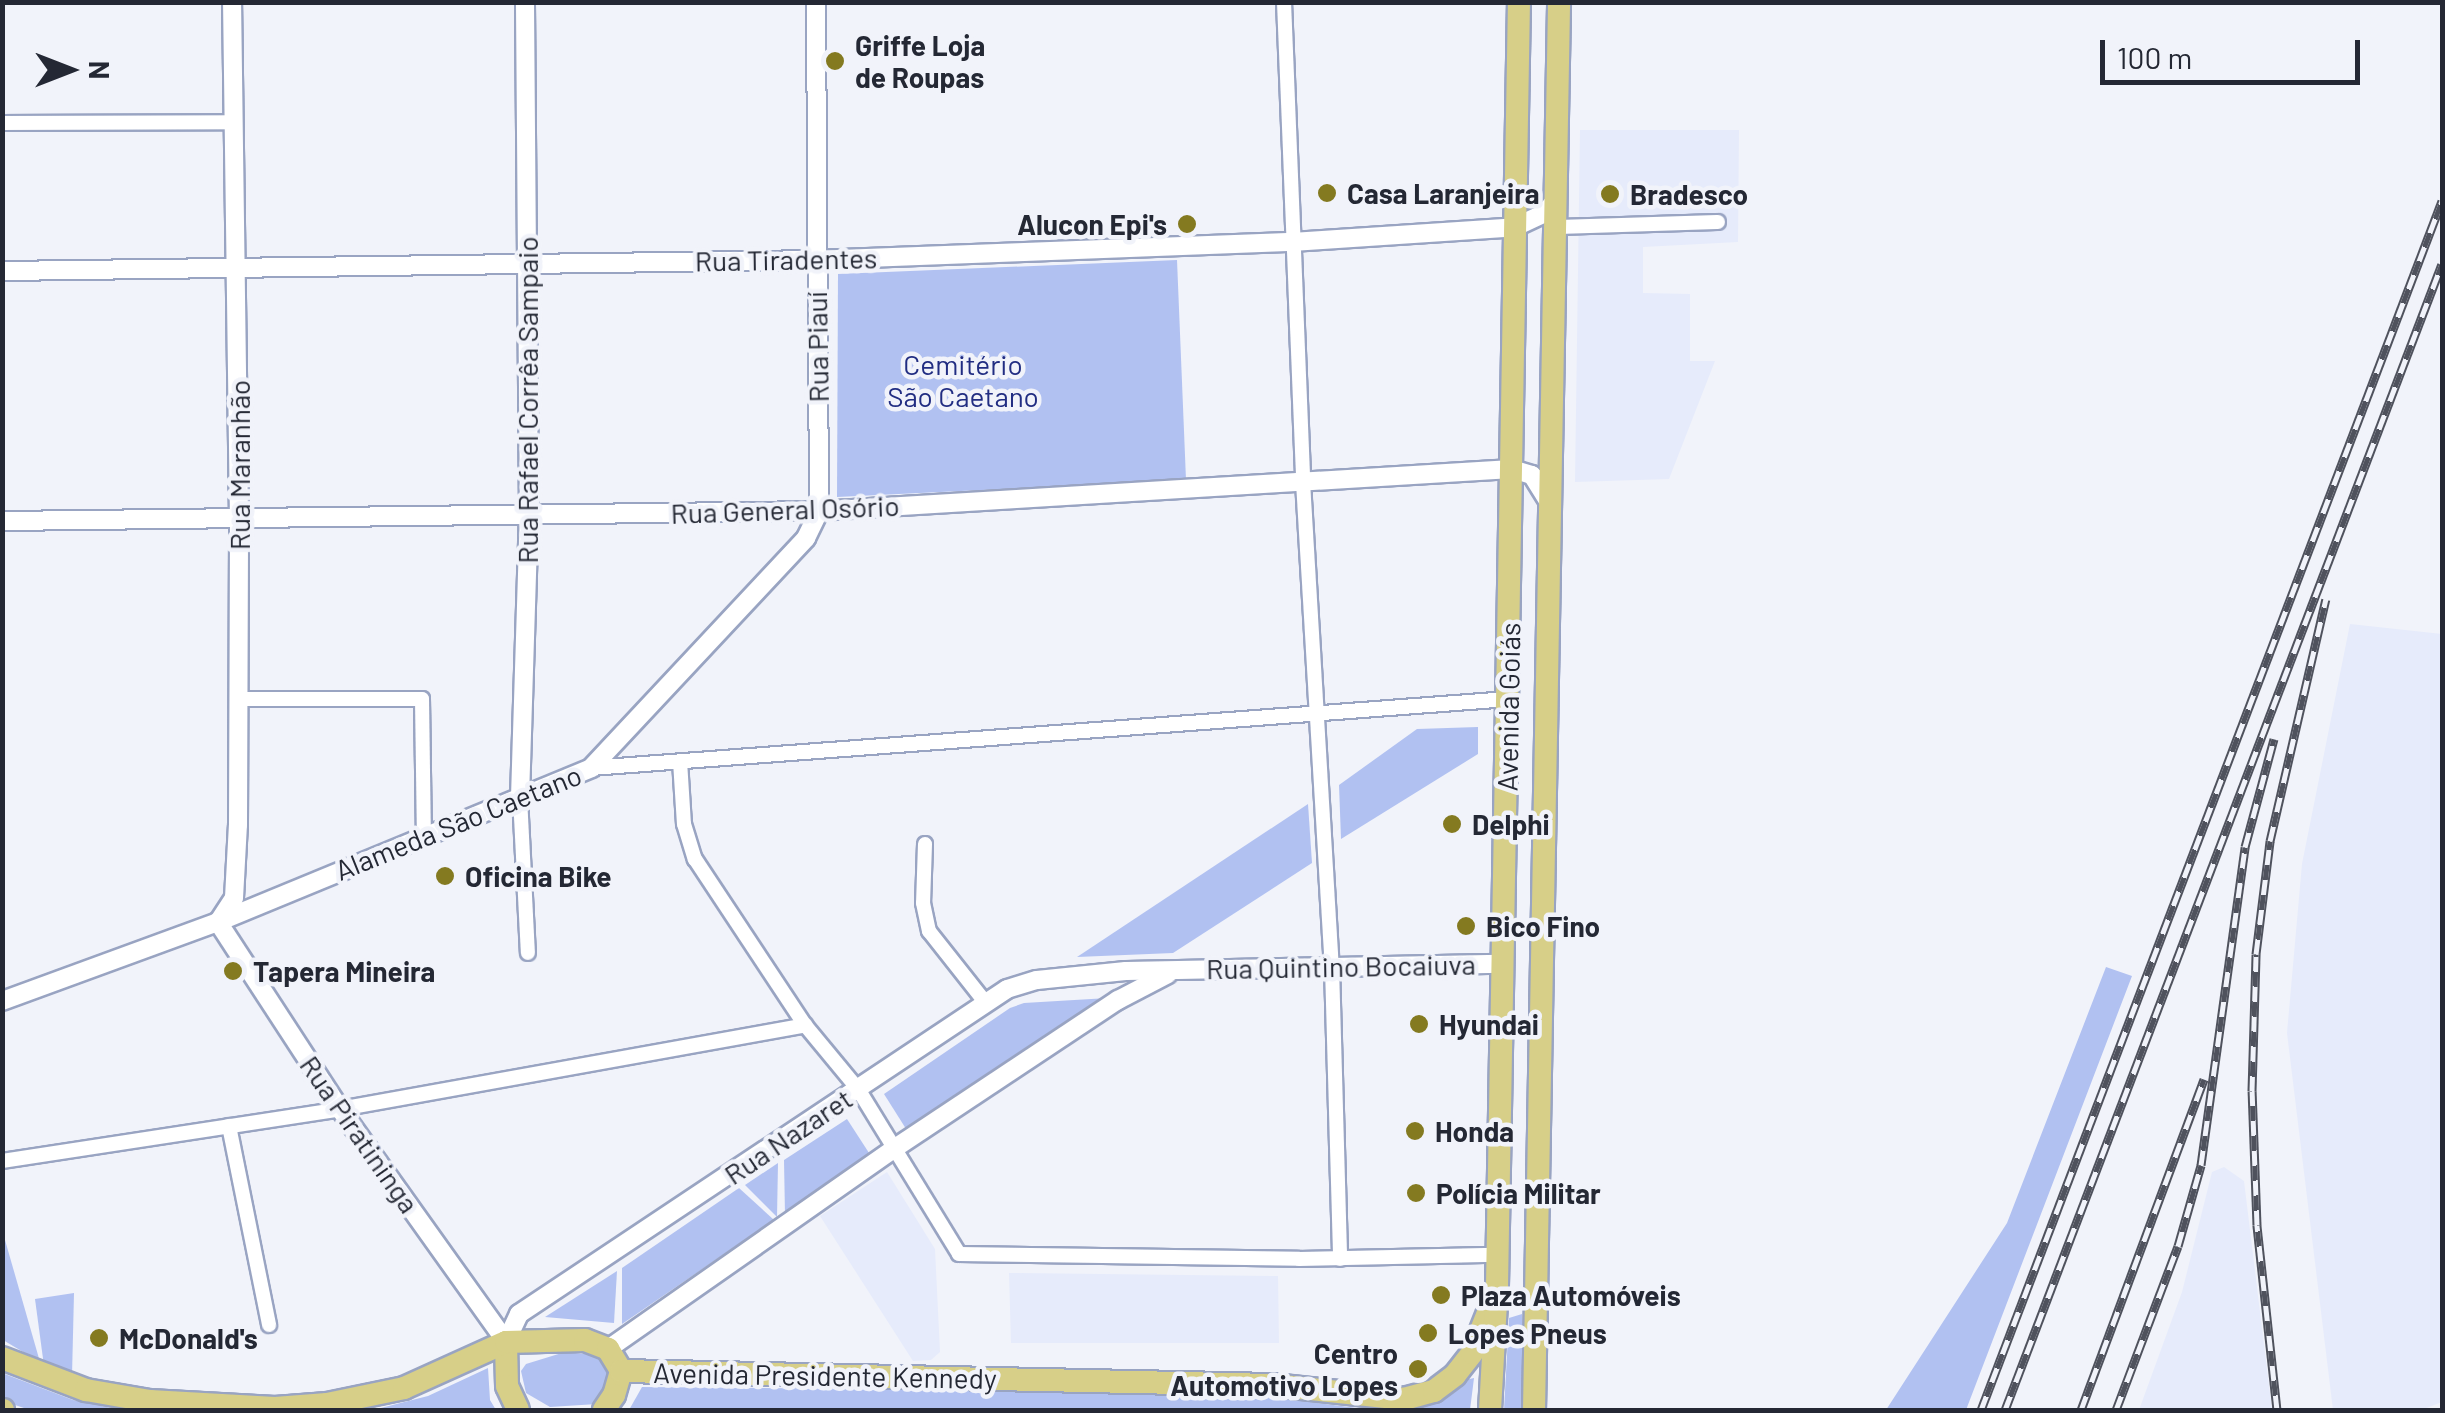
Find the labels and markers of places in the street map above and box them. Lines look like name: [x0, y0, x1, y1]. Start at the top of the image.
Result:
place label: Griffe Loja de Roupas: [855, 28, 985, 94]
marker: Griffe Loja de Roupas: [824, 50, 846, 72]
place label: Casa Laranjeira: [1347, 176, 1539, 210]
place label: Bradesco: [1630, 177, 1748, 211]
marker: Casa Laranjeira: [1316, 182, 1338, 204]
marker: Bradesco: [1599, 183, 1621, 205]
place label: Alucon Epi's: [1017, 207, 1167, 241]
marker: Alucon Epi's: [1176, 213, 1198, 235]
place label: Delphi: [1472, 807, 1550, 841]
marker: Delphi: [1441, 813, 1463, 835]
place label: Oficina Bike: [465, 859, 612, 893]
marker: Oficina Bike: [434, 865, 456, 887]
place label: Bico Fino: [1486, 909, 1600, 943]
marker: Bico Fino: [1455, 915, 1477, 937]
place label: Tapera Mineira: [253, 954, 435, 988]
marker: Tapera Mineira: [222, 960, 244, 982]
place label: Hyundai: [1439, 1007, 1539, 1041]
marker: Hyundai: [1408, 1013, 1430, 1035]
place label: Honda: [1435, 1114, 1514, 1148]
marker: Honda: [1404, 1120, 1426, 1142]
place label: Polícia Militar: [1436, 1176, 1601, 1210]
marker: Polícia Militar: [1405, 1182, 1427, 1204]
place label: Plaza Automóveis: [1461, 1278, 1681, 1312]
marker: Plaza Automóveis: [1430, 1284, 1452, 1306]
place label: Lopes Pneus: [1448, 1316, 1607, 1350]
place label: McDonald's: [119, 1321, 258, 1355]
marker: Lopes Pneus: [1417, 1322, 1439, 1344]
marker: McDonald's: [88, 1327, 110, 1349]
place label: Centro Automotivo Lopes: [1170, 1336, 1398, 1402]
marker: Centro Automotivo Lopes: [1407, 1358, 1429, 1380]

